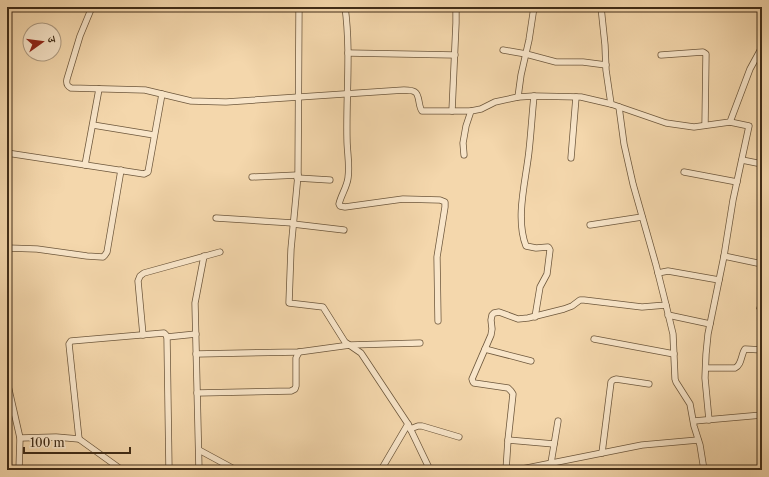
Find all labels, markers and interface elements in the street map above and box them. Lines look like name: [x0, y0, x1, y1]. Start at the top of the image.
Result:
north arrow: [22, 22, 62, 62]
text: उ: [44, 34, 60, 45]
scale bar: [24, 429, 130, 455]
text: 100 m: [30, 435, 65, 450]

